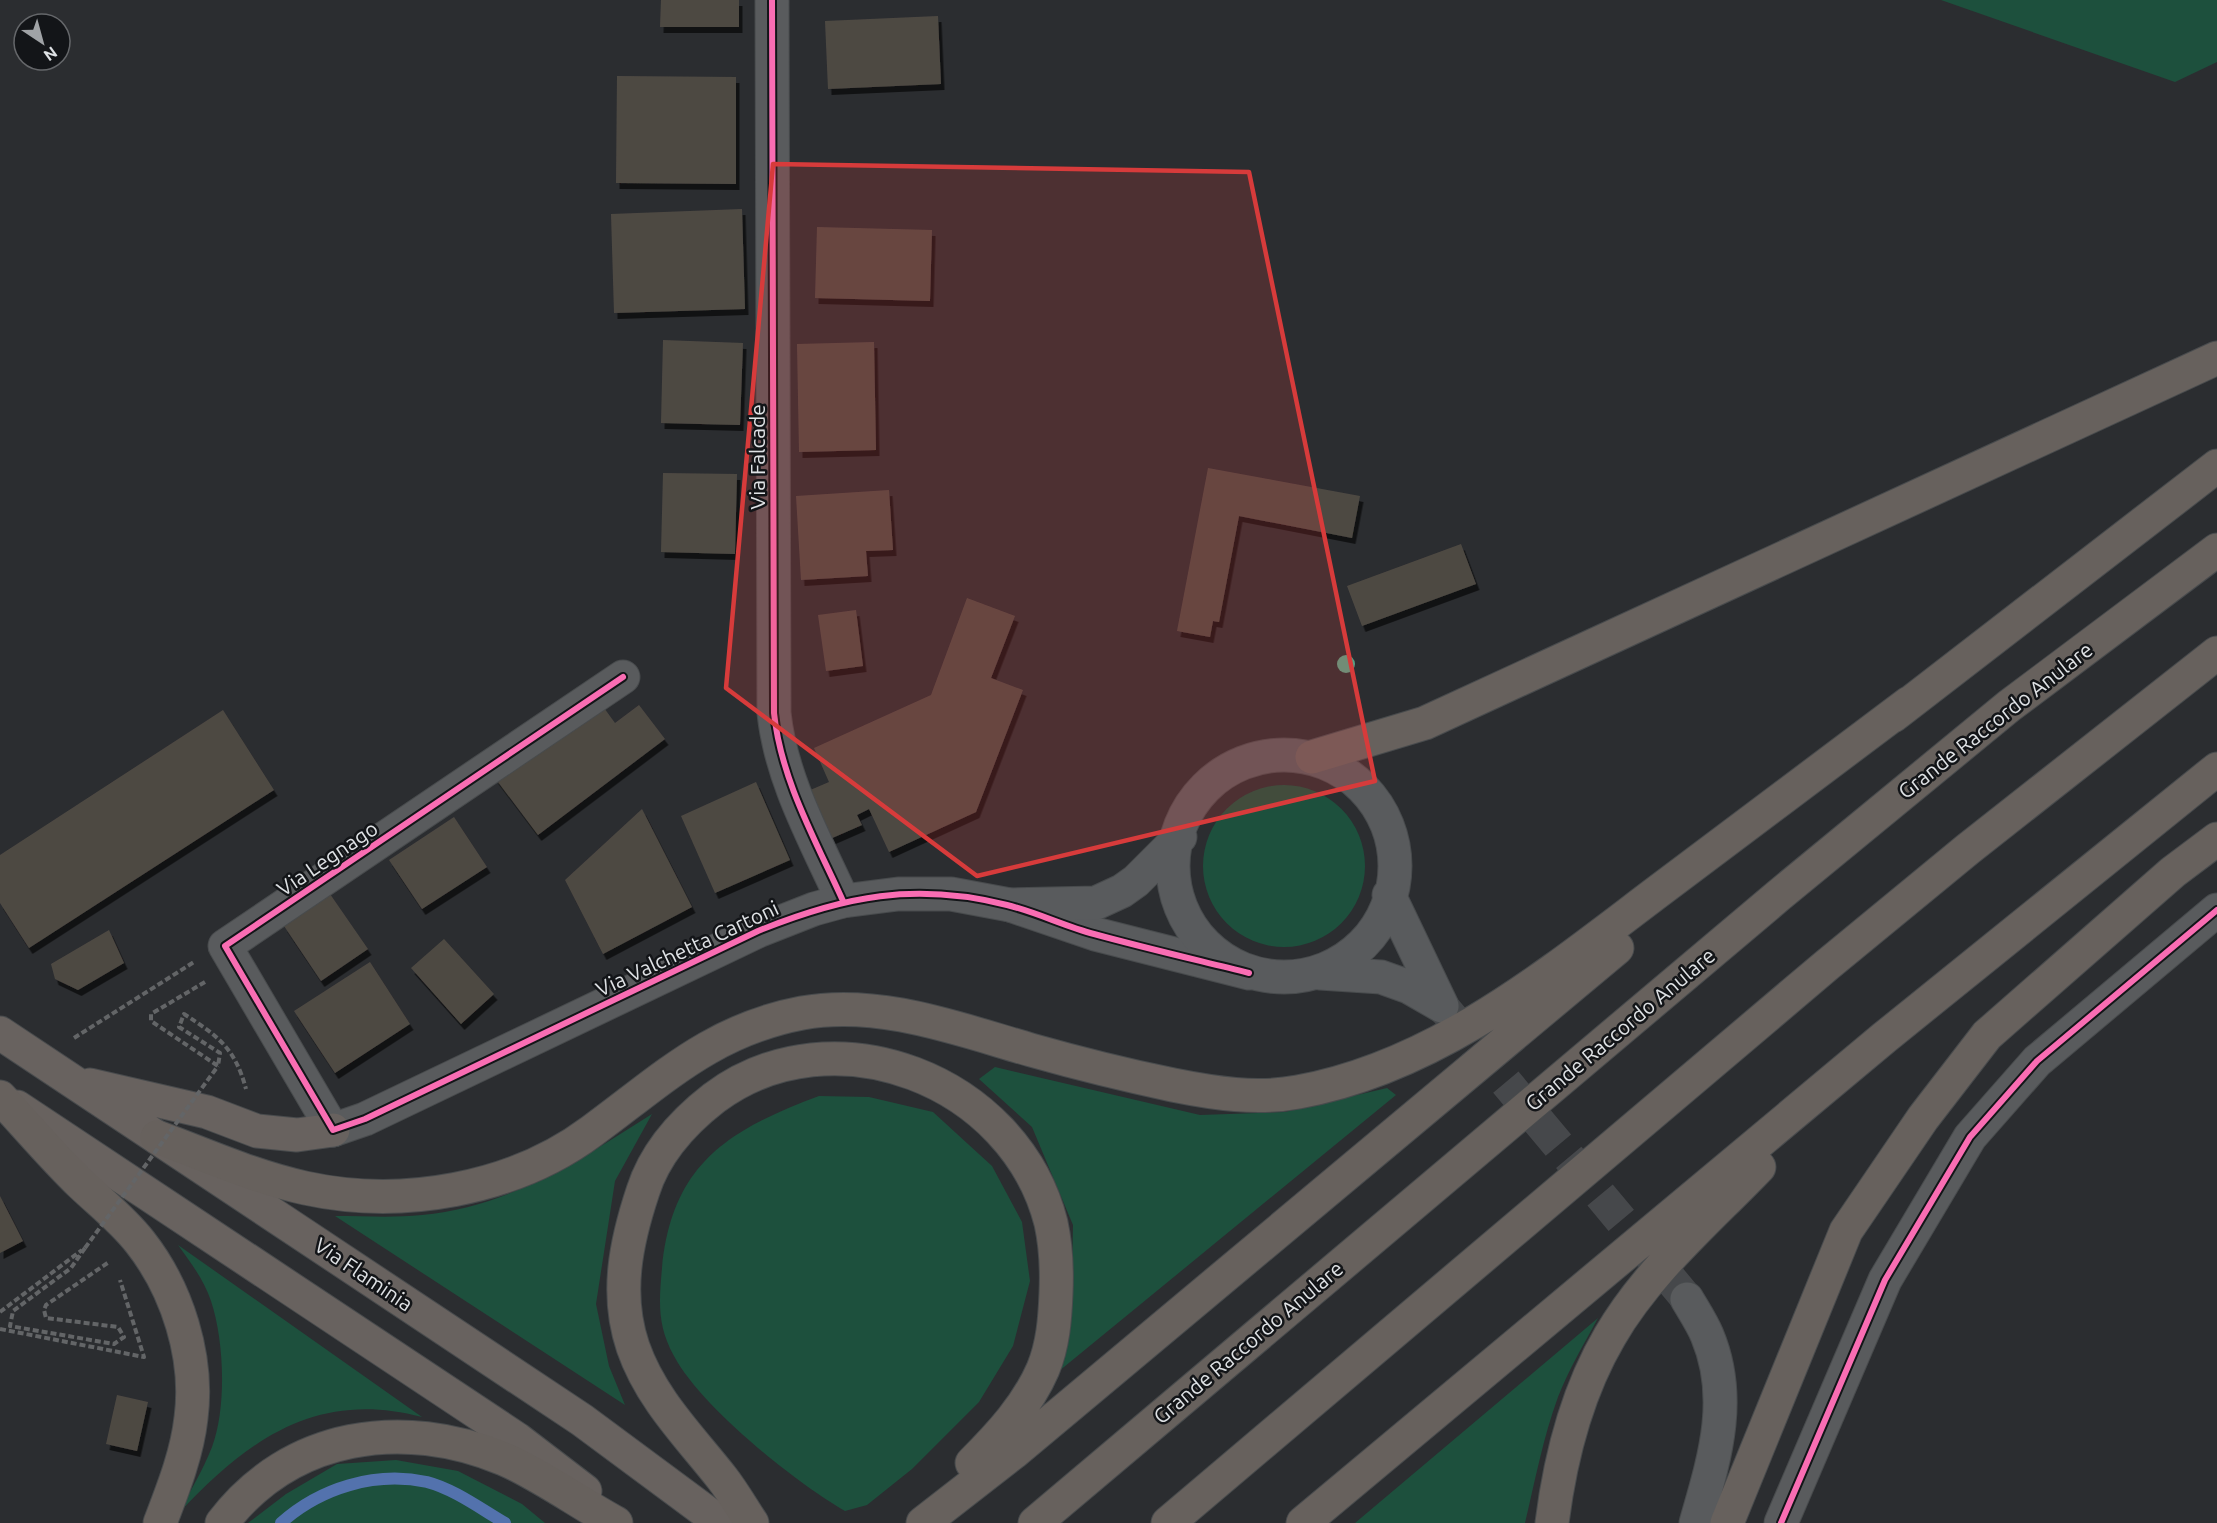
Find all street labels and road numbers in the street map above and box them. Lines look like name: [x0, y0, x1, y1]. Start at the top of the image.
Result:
street label: Via Falcade: [745, 404, 769, 510]
street label: Grande Raccordo Anulare: [1893, 637, 2097, 803]
street label: Via Legnago: [272, 816, 382, 900]
street label: Via Valchetta Cartoni: [592, 895, 782, 1001]
street label: Grande Raccordo Anulare: [1520, 943, 1720, 1115]
street label: Via Flaminia: [310, 1232, 418, 1316]
street label: Grande Raccordo Anulare: [1148, 1256, 1348, 1428]

